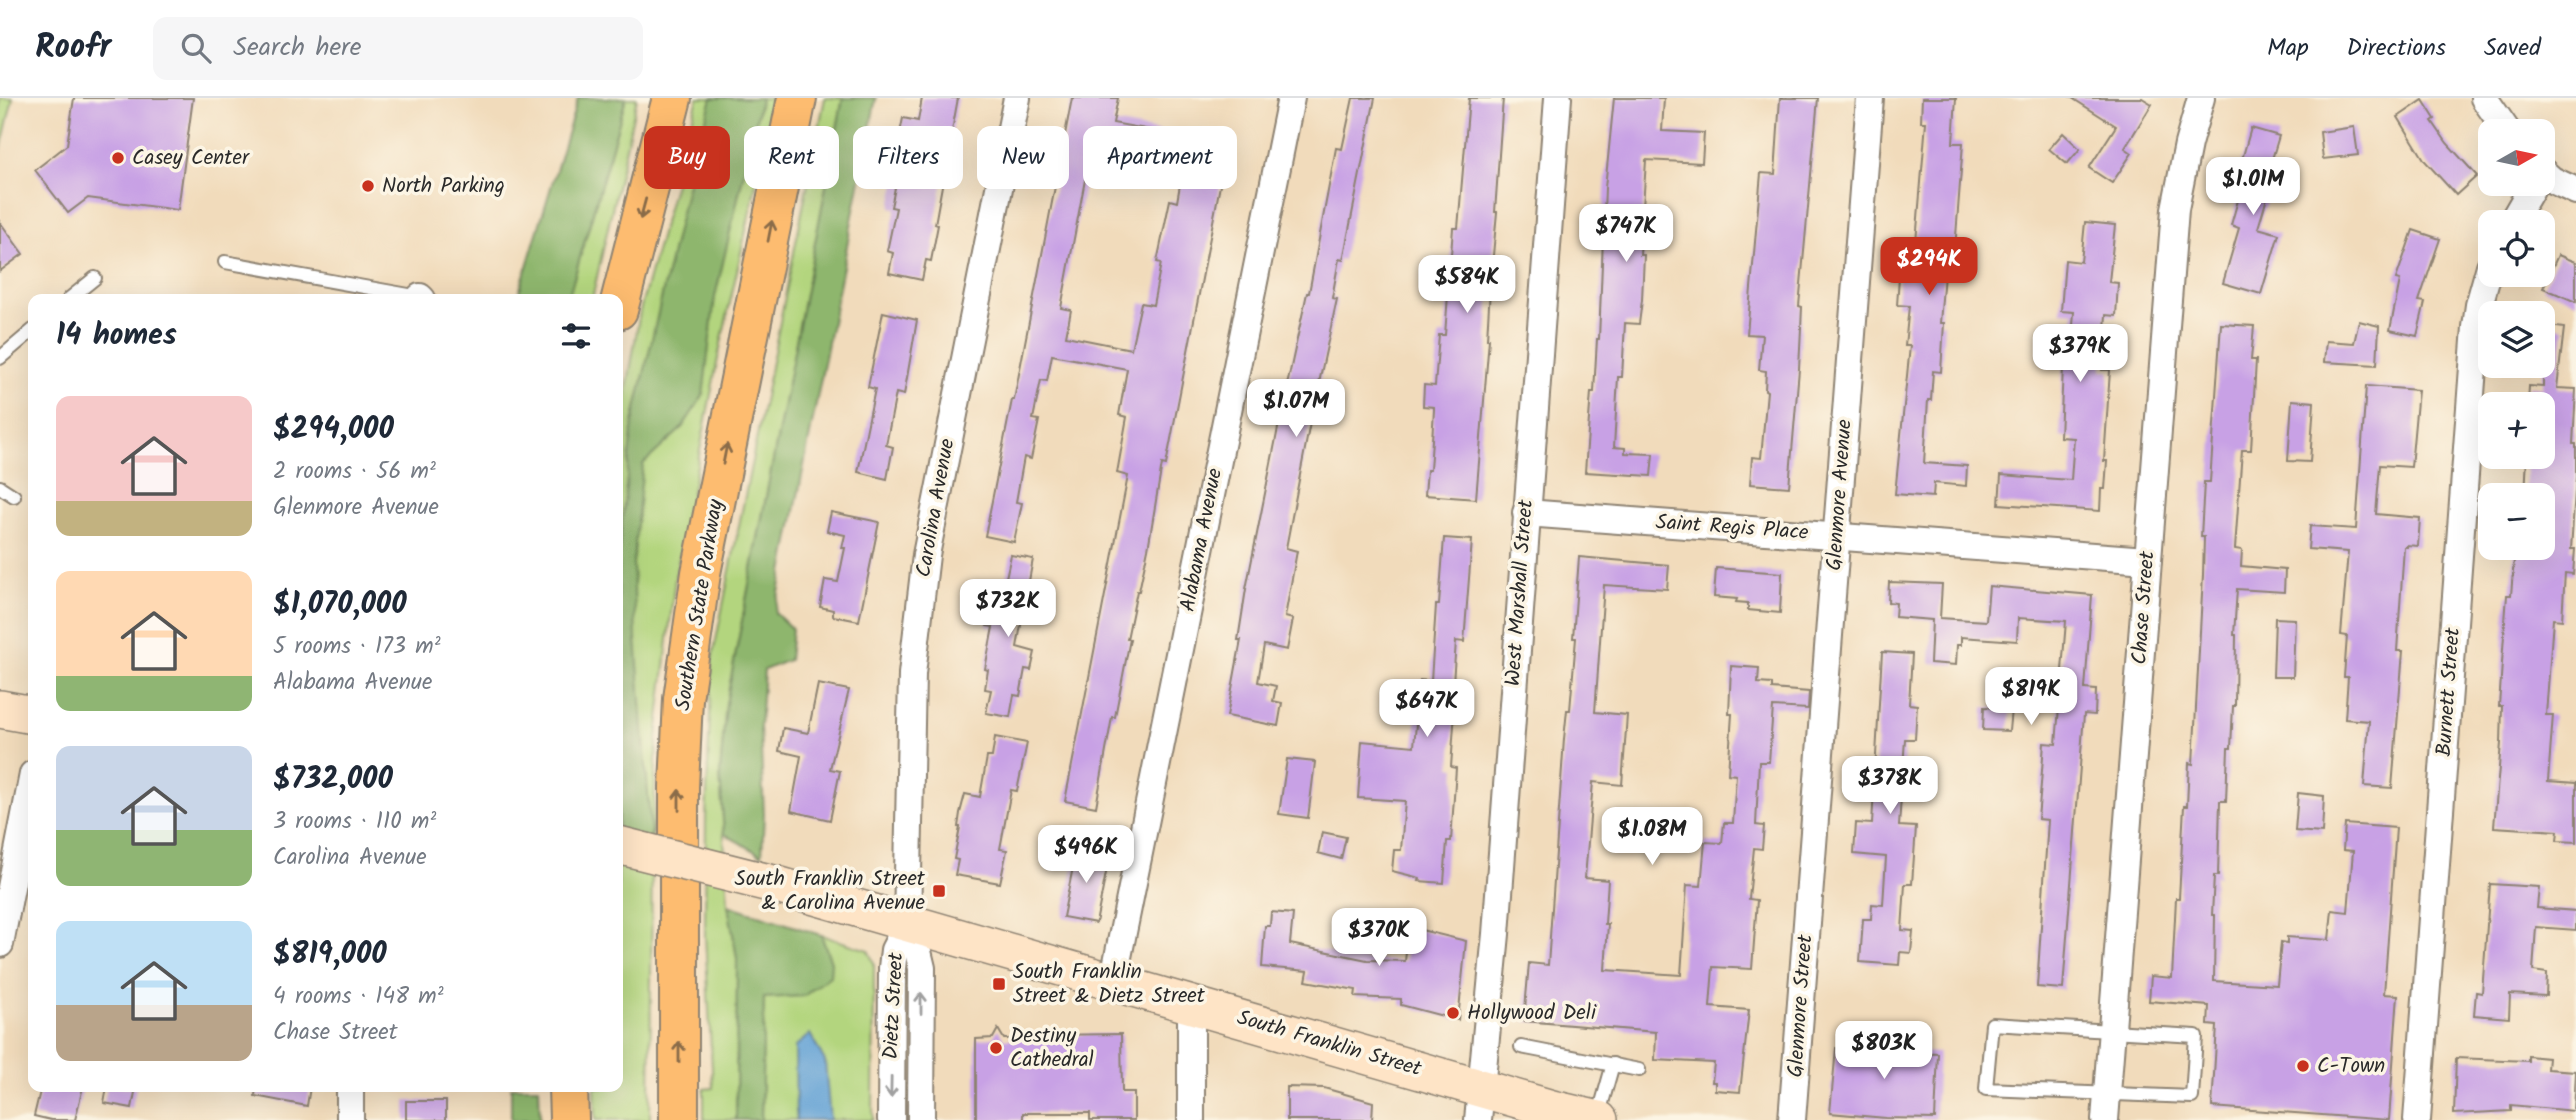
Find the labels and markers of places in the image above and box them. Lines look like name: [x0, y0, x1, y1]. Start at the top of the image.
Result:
place label: Casey Center: [132, 142, 250, 175]
marker: Casey Center: [110, 150, 126, 166]
pin: $1.01M: [2196, 158, 2310, 217]
place label: North Parking: [382, 170, 505, 203]
marker: North Parking: [360, 178, 376, 194]
pin: $747K: [1577, 204, 1675, 264]
pin: $294K: [1880, 238, 1978, 297]
pin: $584K: [1418, 256, 1516, 315]
pin: $379K: [2031, 324, 2129, 384]
pin: $1.07M: [1239, 380, 1353, 439]
pin: $732K: [959, 580, 1057, 639]
pin: $819K: [1982, 668, 2080, 727]
pin: $647K: [1378, 680, 1476, 739]
pin: $378K: [1841, 756, 1939, 816]
pin: $1.08M: [1595, 808, 1709, 867]
pin: $496K: [1037, 826, 1135, 885]
place label: South Franklin Street & Carolina Avenue: [735, 863, 926, 920]
marker: South Franklin Street & Carolina Avenue: [931, 883, 947, 899]
pin: $370K: [1330, 908, 1428, 968]
place label: South Franklin Street & Dietz Street: [1013, 956, 1206, 1013]
marker: South Franklin Street & Dietz Street: [991, 976, 1007, 992]
place label: Hollywood Deli: [1467, 997, 1597, 1030]
marker: Hollywood Deli: [1445, 1005, 1461, 1021]
place label: Destiny Cathedral: [1010, 1020, 1094, 1077]
pin: $803K: [1835, 1021, 1933, 1081]
marker: Destiny Cathedral: [988, 1040, 1004, 1056]
place label: C-Town: [2317, 1050, 2385, 1083]
marker: C-Town: [2295, 1058, 2311, 1074]

